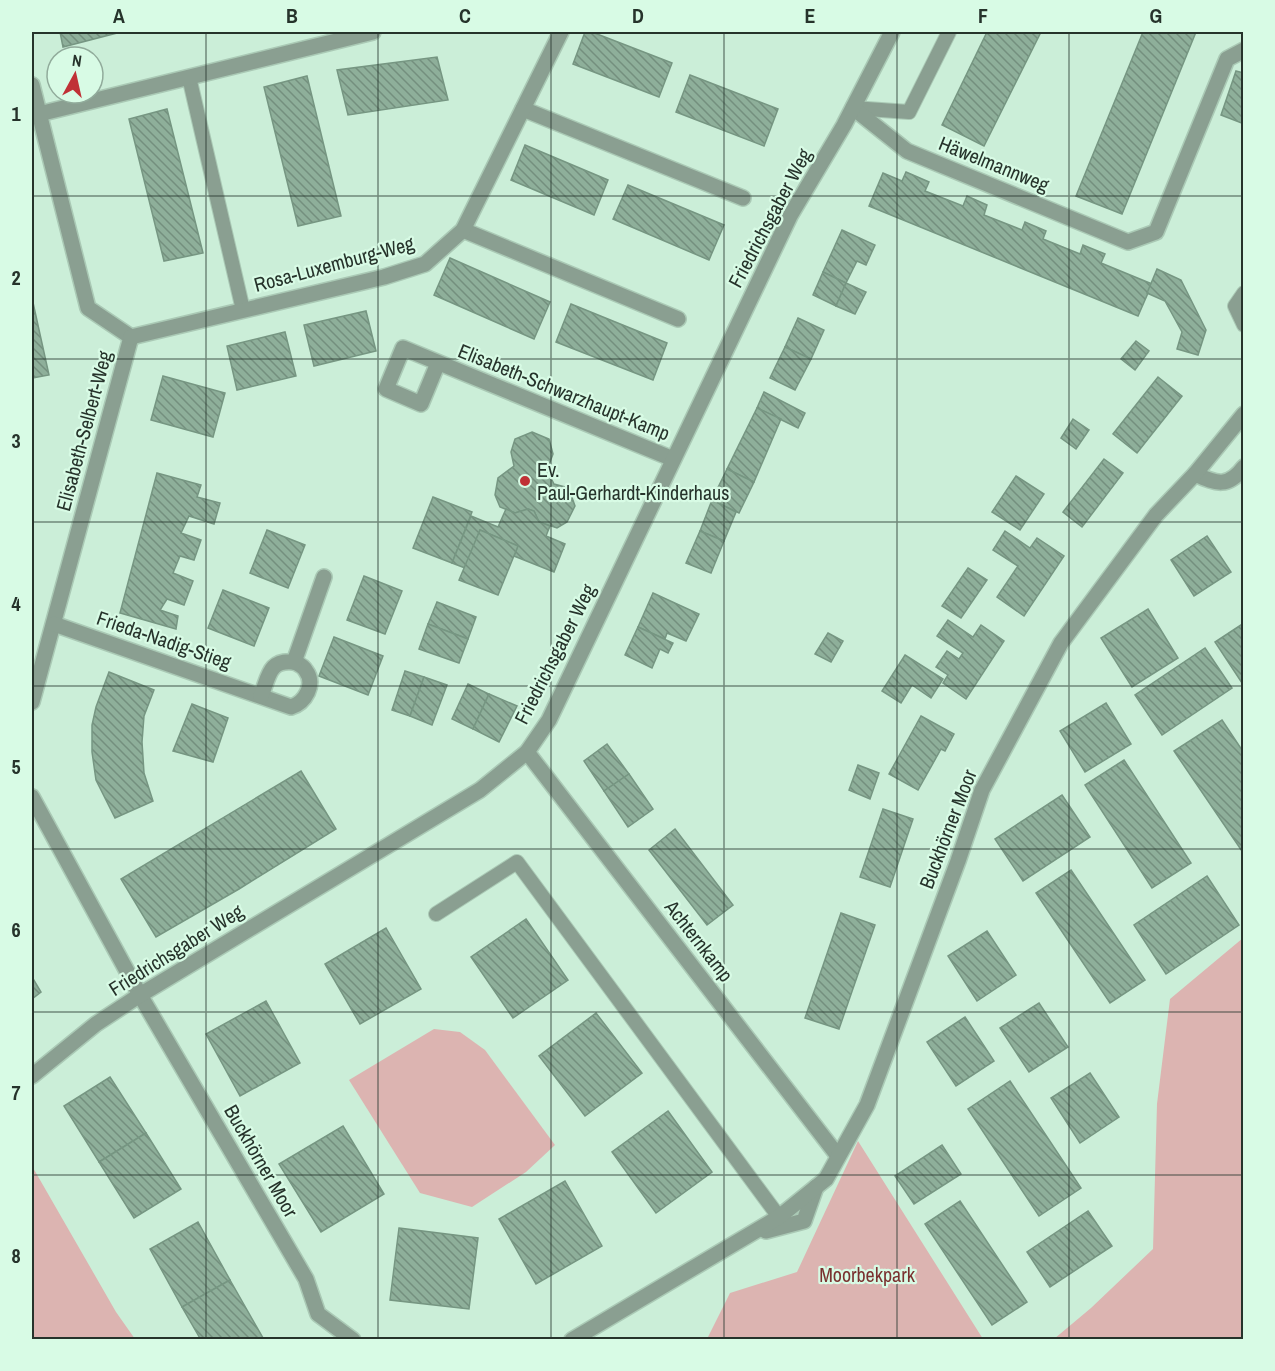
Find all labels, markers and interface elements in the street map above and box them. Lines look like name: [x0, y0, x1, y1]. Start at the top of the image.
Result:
text: A: [113, 2, 125, 29]
text: B: [286, 2, 298, 29]
text: C: [459, 2, 471, 29]
text: D: [632, 2, 644, 29]
text: E: [805, 2, 816, 29]
text: F: [978, 2, 988, 29]
text: G: [1150, 2, 1162, 29]
north arrow: [45, 45, 105, 105]
text: N: [71, 49, 83, 72]
text: 1: [11, 100, 21, 127]
street label: Häwelmannweg: [935, 129, 1053, 198]
street label: Friedrichsgaber Weg: [722, 144, 818, 292]
street label: Rosa-Luxemburg-Weg: [251, 229, 417, 298]
text: 2: [11, 264, 21, 291]
street label: Elisabeth-Schwarzhaupt-Kamp: [454, 337, 674, 446]
street label: Elisabeth-Selbert-Weg: [49, 348, 118, 514]
text: 3: [11, 427, 21, 454]
place label: Ev. Paul-Gerhardt-Kinderhaus: [537, 456, 729, 506]
marker: Ev. Paul-Gerhardt-Kinderhaus: [518, 474, 532, 488]
street label: Friedrichsgaber Weg: [508, 579, 601, 728]
text: 4: [11, 590, 21, 617]
street label: Frieda-Nadig-Stieg: [93, 604, 235, 675]
text: 5: [11, 753, 21, 780]
street label: Buckhörner Moor: [912, 765, 983, 892]
street label: Achternkamp: [658, 894, 740, 987]
street label: Friedrichsgaber Weg: [103, 897, 248, 1002]
text: 6: [11, 916, 21, 943]
text: 7: [11, 1079, 21, 1106]
street label: Buckhörner Moor: [218, 1100, 305, 1222]
text: 8: [11, 1242, 21, 1269]
park label: Moorbekpark: [819, 1261, 916, 1288]

